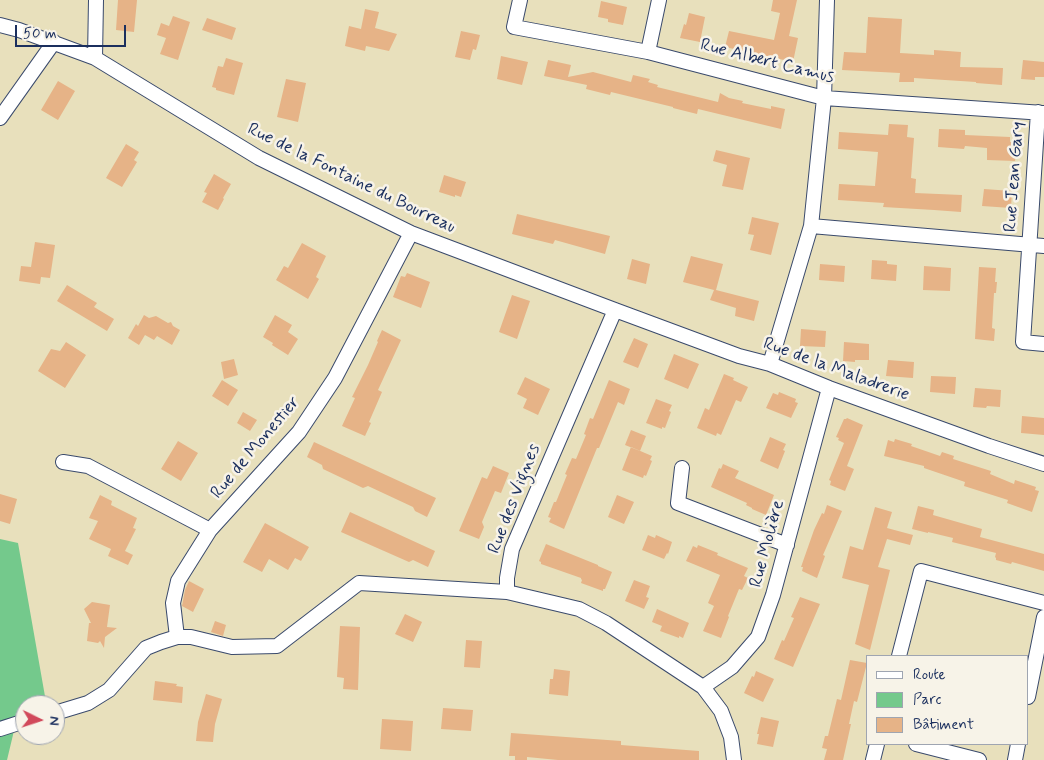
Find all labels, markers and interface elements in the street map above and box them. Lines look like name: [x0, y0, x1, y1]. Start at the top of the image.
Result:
scale bar: [18, 15, 129, 47]
text: 50 m: [23, 24, 57, 44]
street label: Rue Albert Camus: [698, 35, 836, 89]
street label: Rue de la Fontaine du Bourreau: [243, 119, 459, 239]
street label: Rue Jean Gary: [1000, 121, 1030, 233]
street label: Rue de la Maladrerie: [760, 333, 912, 407]
street label: Rue de Monestier: [207, 392, 305, 504]
street label: Rue des Vignes: [484, 441, 546, 557]
street label: Rue Molière: [746, 498, 790, 590]
legend: [866, 655, 1029, 745]
text: Route: [913, 665, 946, 685]
text: Parc: [913, 690, 941, 710]
north arrow: [15, 695, 65, 745]
text: Bâtiment: [913, 715, 974, 735]
text: N: [45, 716, 63, 726]

